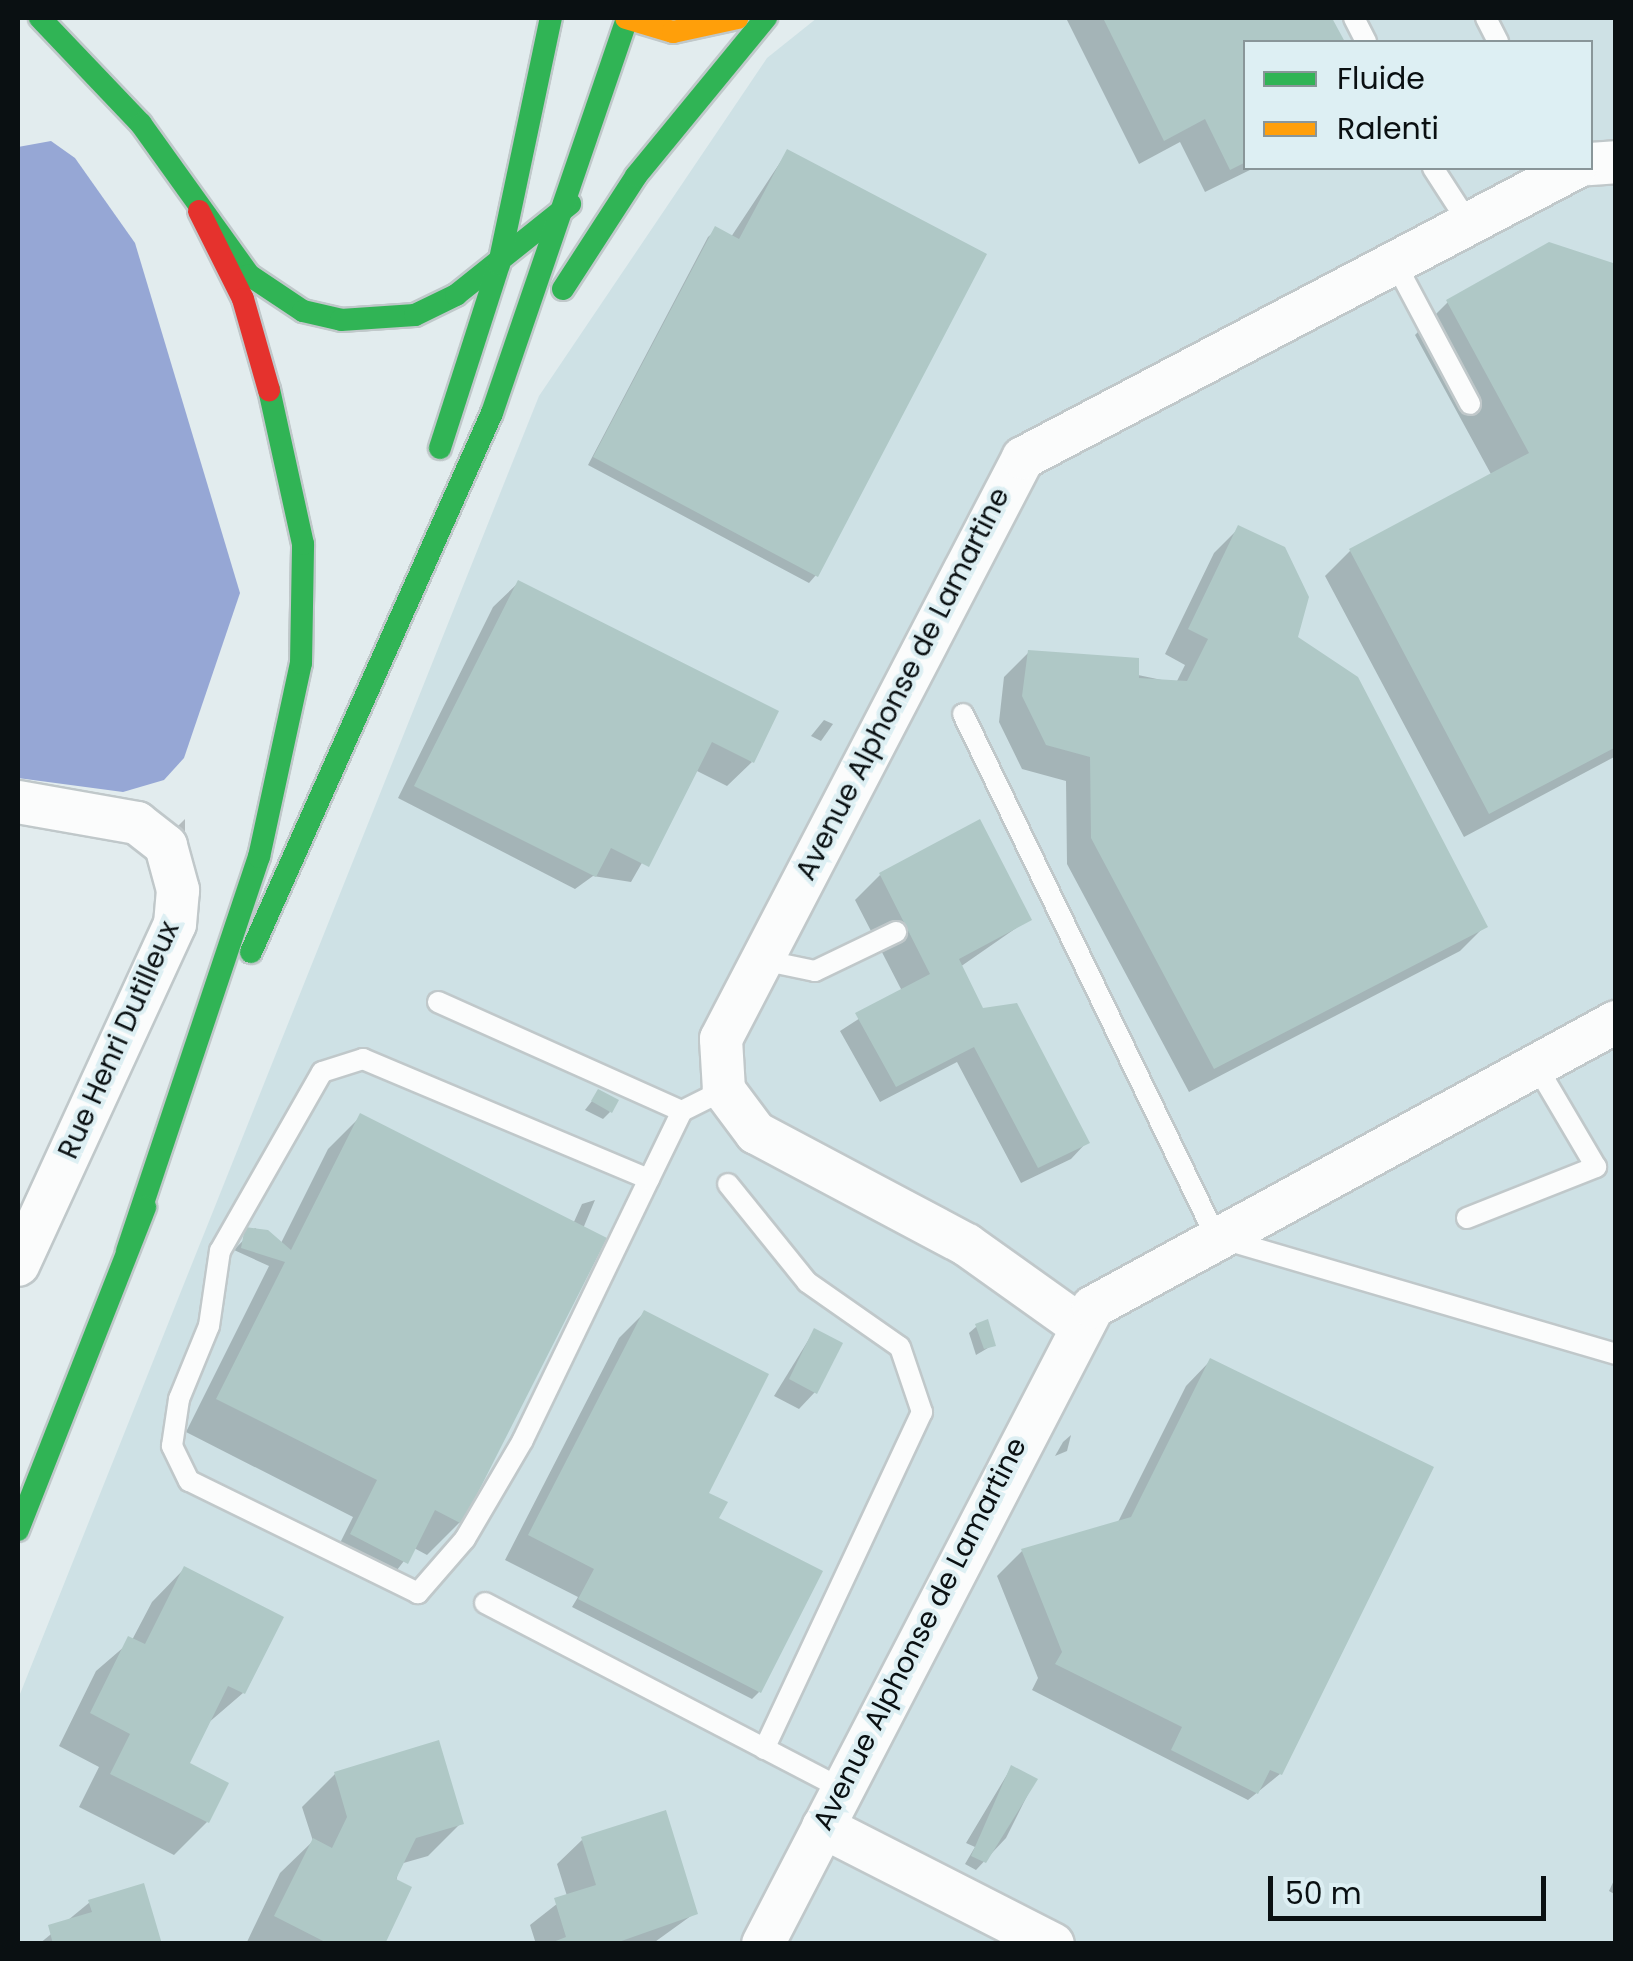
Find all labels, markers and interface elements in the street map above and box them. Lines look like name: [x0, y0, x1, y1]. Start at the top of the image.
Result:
legend: [1243, 40, 1593, 170]
text: Fluide: [1337, 57, 1425, 100]
text: Ralenti: [1337, 107, 1439, 150]
street label: Avenue Alphonse de Lamartine: [789, 482, 1017, 886]
street label: Rue Henri Dutilleux: [51, 916, 187, 1164]
street label: Avenue Alphonse de Lamartine: [806, 1432, 1034, 1836]
scale bar: [1273, 1856, 1550, 1918]
text: 50 m: [1285, 1872, 1362, 1915]

